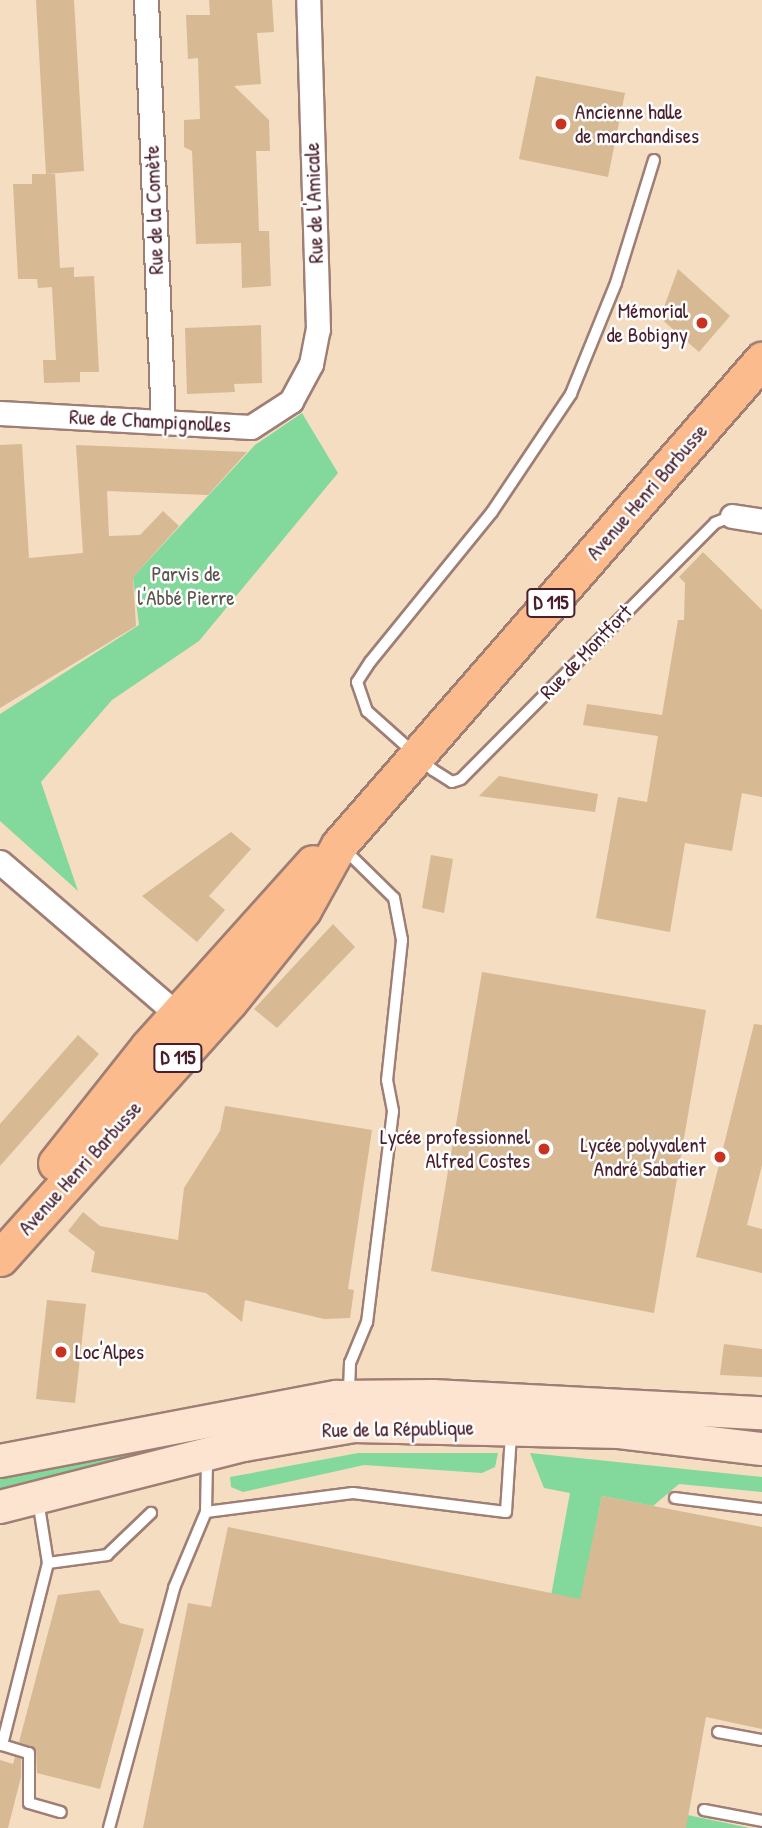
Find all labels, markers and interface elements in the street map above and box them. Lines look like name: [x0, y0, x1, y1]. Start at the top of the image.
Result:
place label: Ancienne halle de marchandises: [575, 99, 699, 149]
marker: Ancienne halle de marchandises: [553, 116, 569, 132]
street label: Rue de l'Amicale: [299, 142, 329, 264]
street label: Rue de la Comète: [139, 145, 169, 275]
place label: Mémorial de Bobigny: [606, 298, 688, 348]
marker: Mémorial de Bobigny: [694, 315, 710, 331]
street label: Rue de Champignolles: [69, 404, 231, 438]
street label: Avenue Henri Barbusse: [581, 419, 713, 565]
park label: Parvis de l'Abbé Pierre: [137, 561, 235, 611]
road number: D 115: [525, 588, 577, 618]
street label: Rue de Montfort: [535, 600, 637, 704]
road number: D 115: [152, 1042, 204, 1074]
street label: Avenue Henri Barbusse: [13, 1096, 147, 1240]
place label: Lycée professionnel Alfred Costes: [380, 1124, 530, 1174]
place label: Lycée polyvalent André Sabatier: [580, 1132, 706, 1182]
marker: Lycée professionnel Alfred Costes: [536, 1141, 552, 1157]
marker: Lycée polyvalent André Sabatier: [712, 1149, 728, 1165]
place label: Loc'Alpes: [75, 1339, 144, 1365]
marker: Loc'Alpes: [53, 1344, 69, 1360]
street label: Rue de la République: [322, 1415, 474, 1443]

